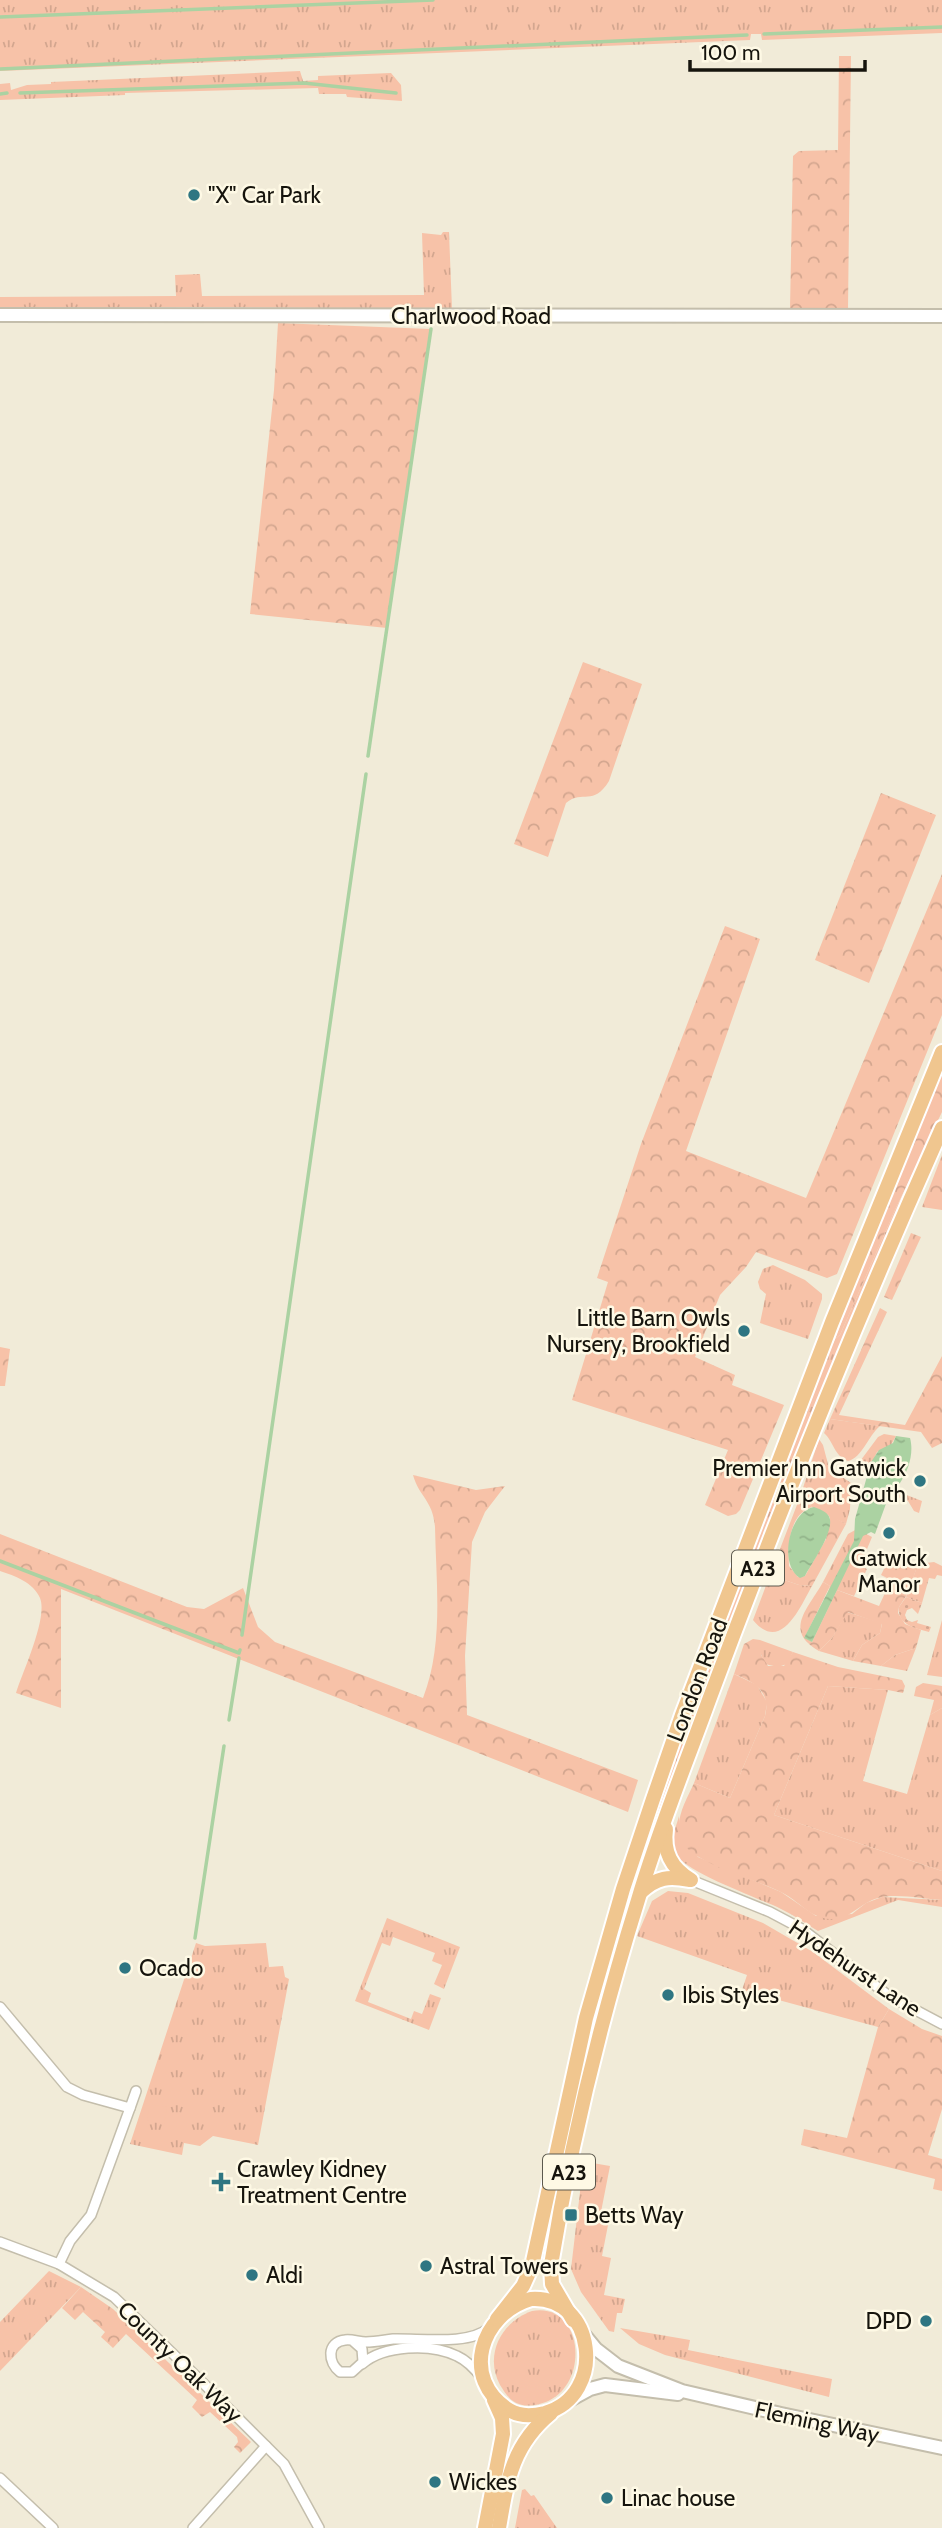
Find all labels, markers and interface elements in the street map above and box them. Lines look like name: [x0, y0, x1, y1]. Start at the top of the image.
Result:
scale bar: [690, 28, 865, 72]
text: 100 m: [701, 40, 760, 65]
place label: "X" Car Park: [208, 181, 321, 209]
marker: "X" Car Park: [186, 187, 202, 203]
street label: Charlwood Road: [391, 302, 551, 330]
place label: Little Barn Owls Nursery, Brookfield: [547, 1304, 730, 1358]
marker: Little Barn Owls Nursery, Brookfield: [736, 1323, 752, 1339]
place label: Premier Inn Gatwick Airport South: [712, 1454, 907, 1508]
marker: Premier Inn Gatwick Airport South: [912, 1473, 928, 1489]
marker: Gatwick Manor: [881, 1525, 897, 1541]
place label: Gatwick Manor: [851, 1544, 928, 1598]
road number: A23: [732, 1550, 784, 1586]
street label: London Road: [661, 1614, 733, 1746]
street label: Hydehurst Lane: [784, 1914, 927, 2023]
place label: Ocado: [139, 1954, 203, 1982]
marker: Ocado: [117, 1960, 133, 1976]
place label: Ibis Styles: [682, 1981, 779, 2009]
marker: Ibis Styles: [660, 1987, 676, 2003]
road number: A23: [543, 2154, 595, 2190]
place label: Crawley Kidney Treatment Centre: [237, 2155, 407, 2209]
marker: Crawley Kidney Treatment Centre: [211, 2172, 231, 2192]
place label: Betts Way: [585, 2201, 684, 2229]
marker: Betts Way: [563, 2207, 579, 2223]
place label: Astral Towers: [440, 2252, 568, 2280]
marker: Astral Towers: [418, 2258, 434, 2274]
place label: Aldi: [266, 2261, 303, 2289]
marker: Aldi: [244, 2267, 260, 2283]
street label: County Oak Way: [112, 2295, 249, 2429]
place label: DPD: [865, 2307, 912, 2335]
marker: DPD: [918, 2313, 934, 2329]
street label: Fleming Way: [752, 2395, 882, 2449]
place label: Wickes: [449, 2468, 517, 2496]
marker: Wickes: [427, 2474, 443, 2490]
place label: Linac house: [621, 2484, 736, 2512]
marker: Linac house: [599, 2490, 615, 2506]

